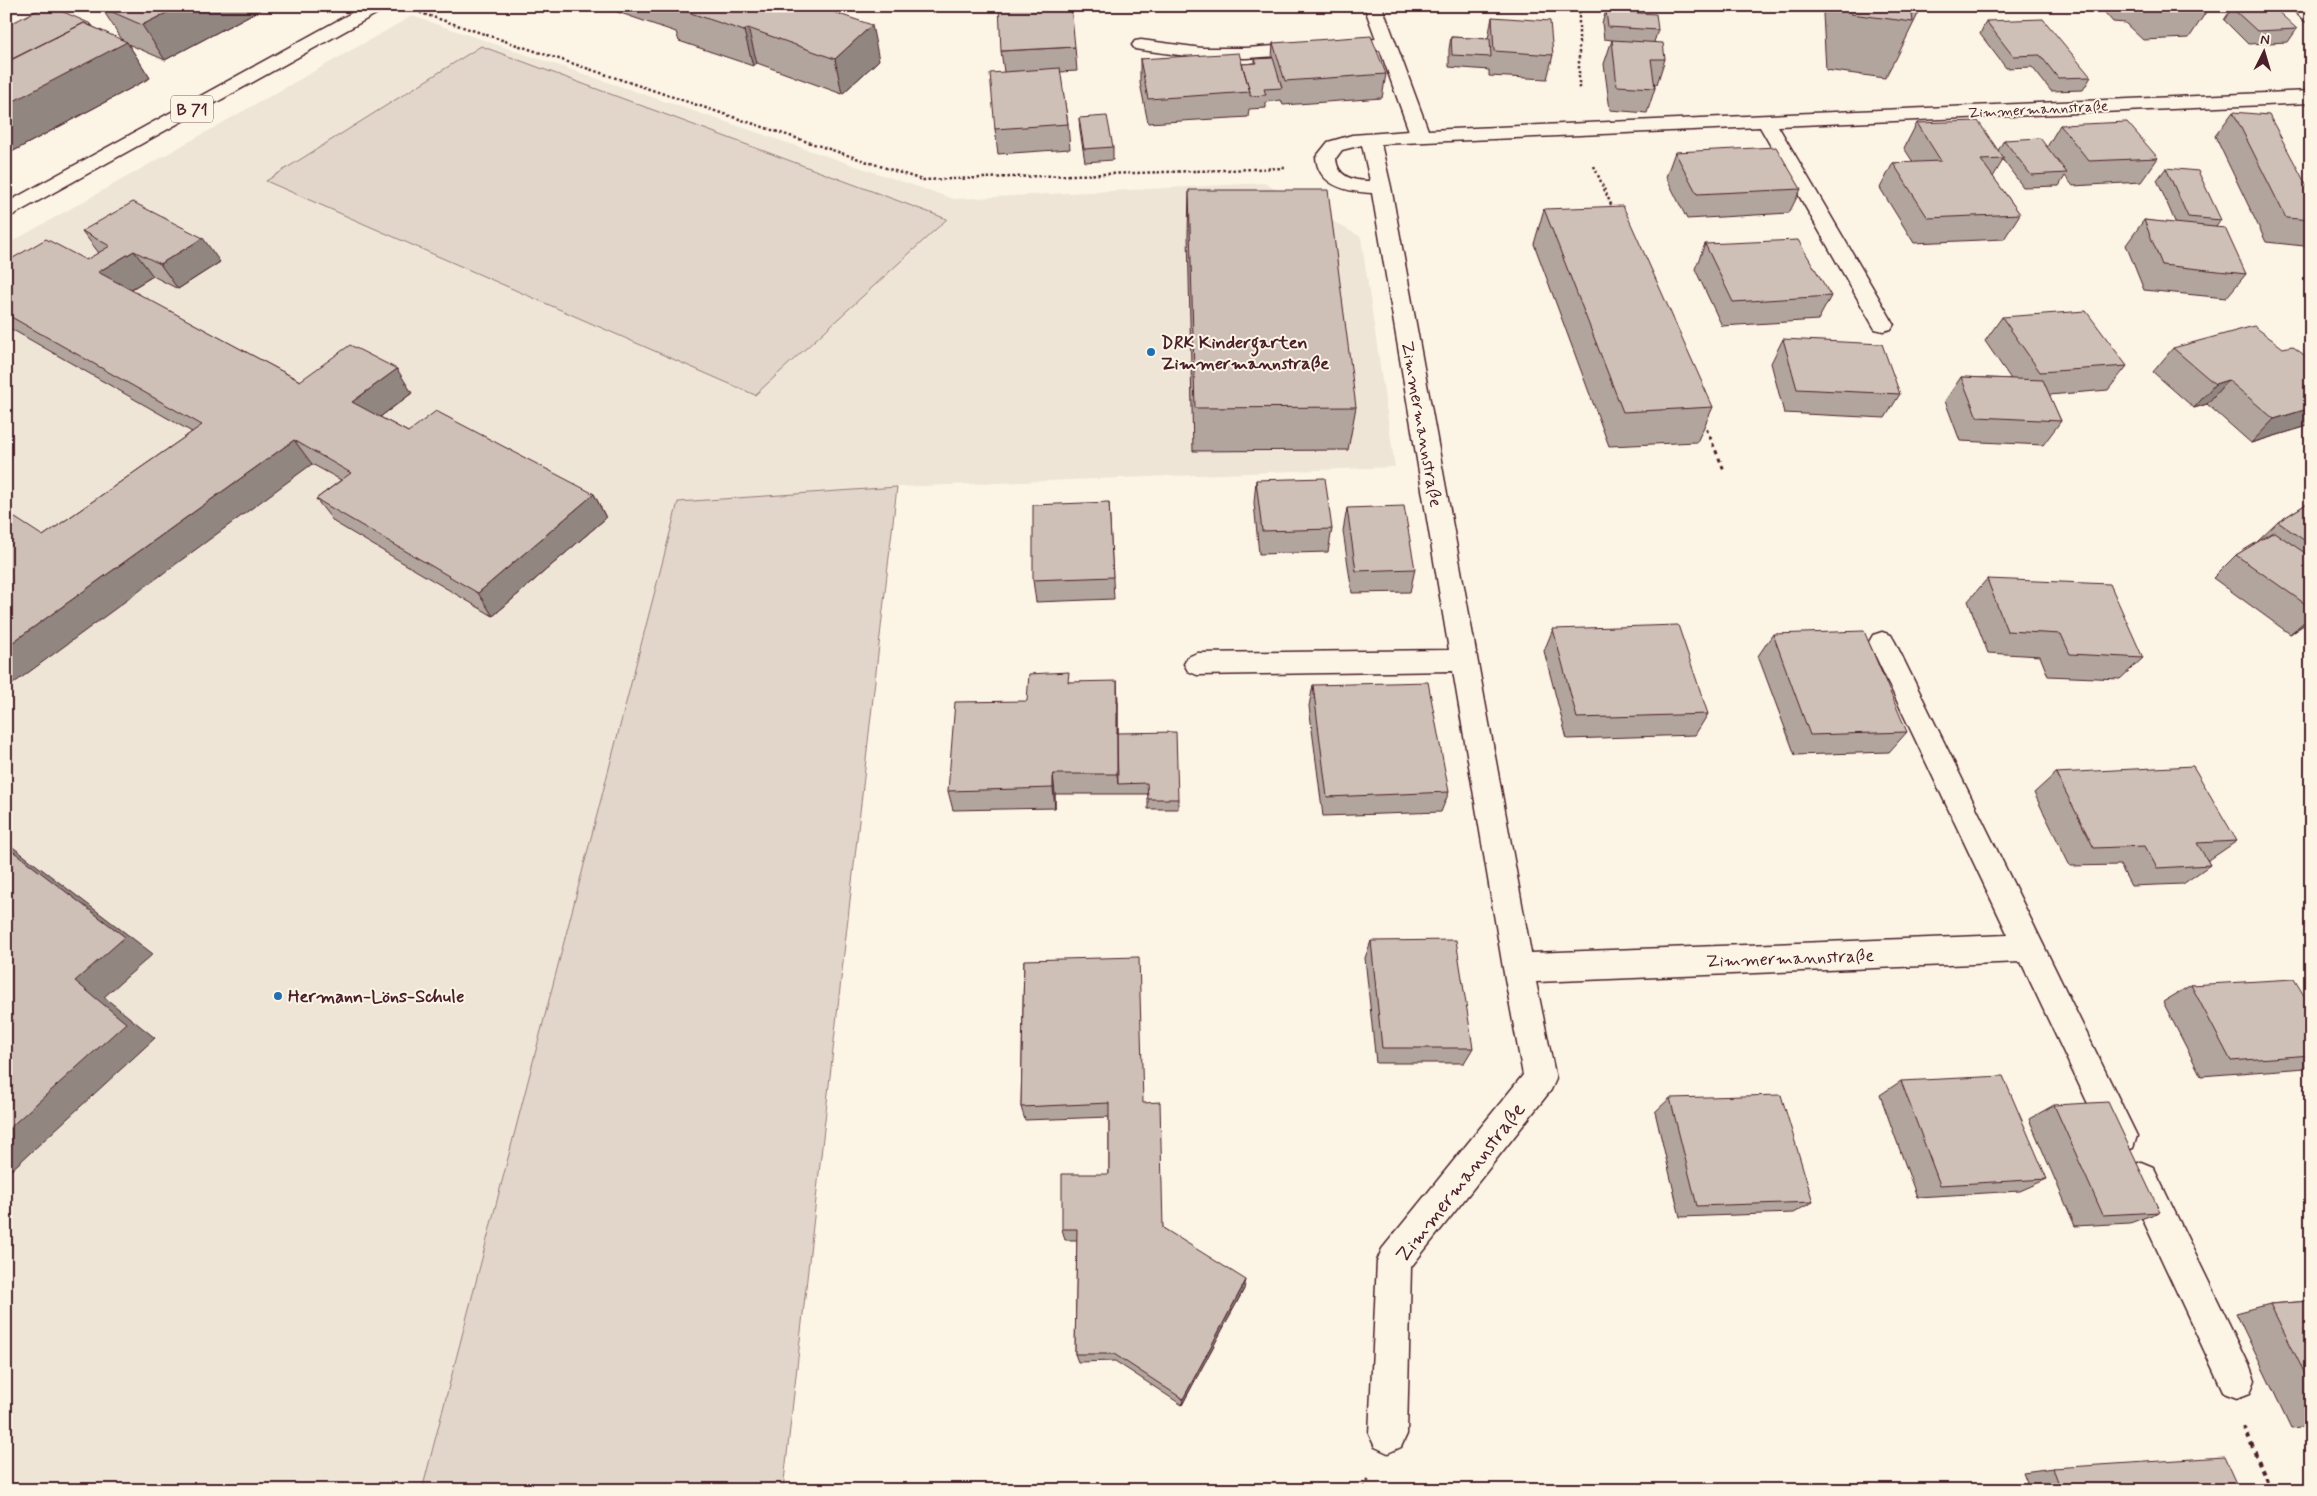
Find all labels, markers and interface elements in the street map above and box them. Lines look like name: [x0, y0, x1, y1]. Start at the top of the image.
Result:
north arrow: [2240, 28, 2290, 78]
text: N: [2260, 31, 2270, 49]
road number: B 71: [171, 96, 213, 122]
street label: Zimmermannstraße: [1968, 96, 2109, 124]
place label: DRK Kindergarten Zimmermannstraße: [1161, 331, 1329, 376]
street label: Zimmermannstraße: [1395, 339, 1447, 509]
marker: DRK Kindergarten Zimmermannstraße: [1145, 346, 1157, 358]
street label: Zimmermannstraße: [1706, 944, 1875, 974]
place label: Hermann-Löns-Schule: [288, 985, 464, 1009]
marker: Hermann-Löns-Schule: [272, 990, 284, 1002]
street label: Zimmermannstraße: [1389, 1097, 1532, 1269]

